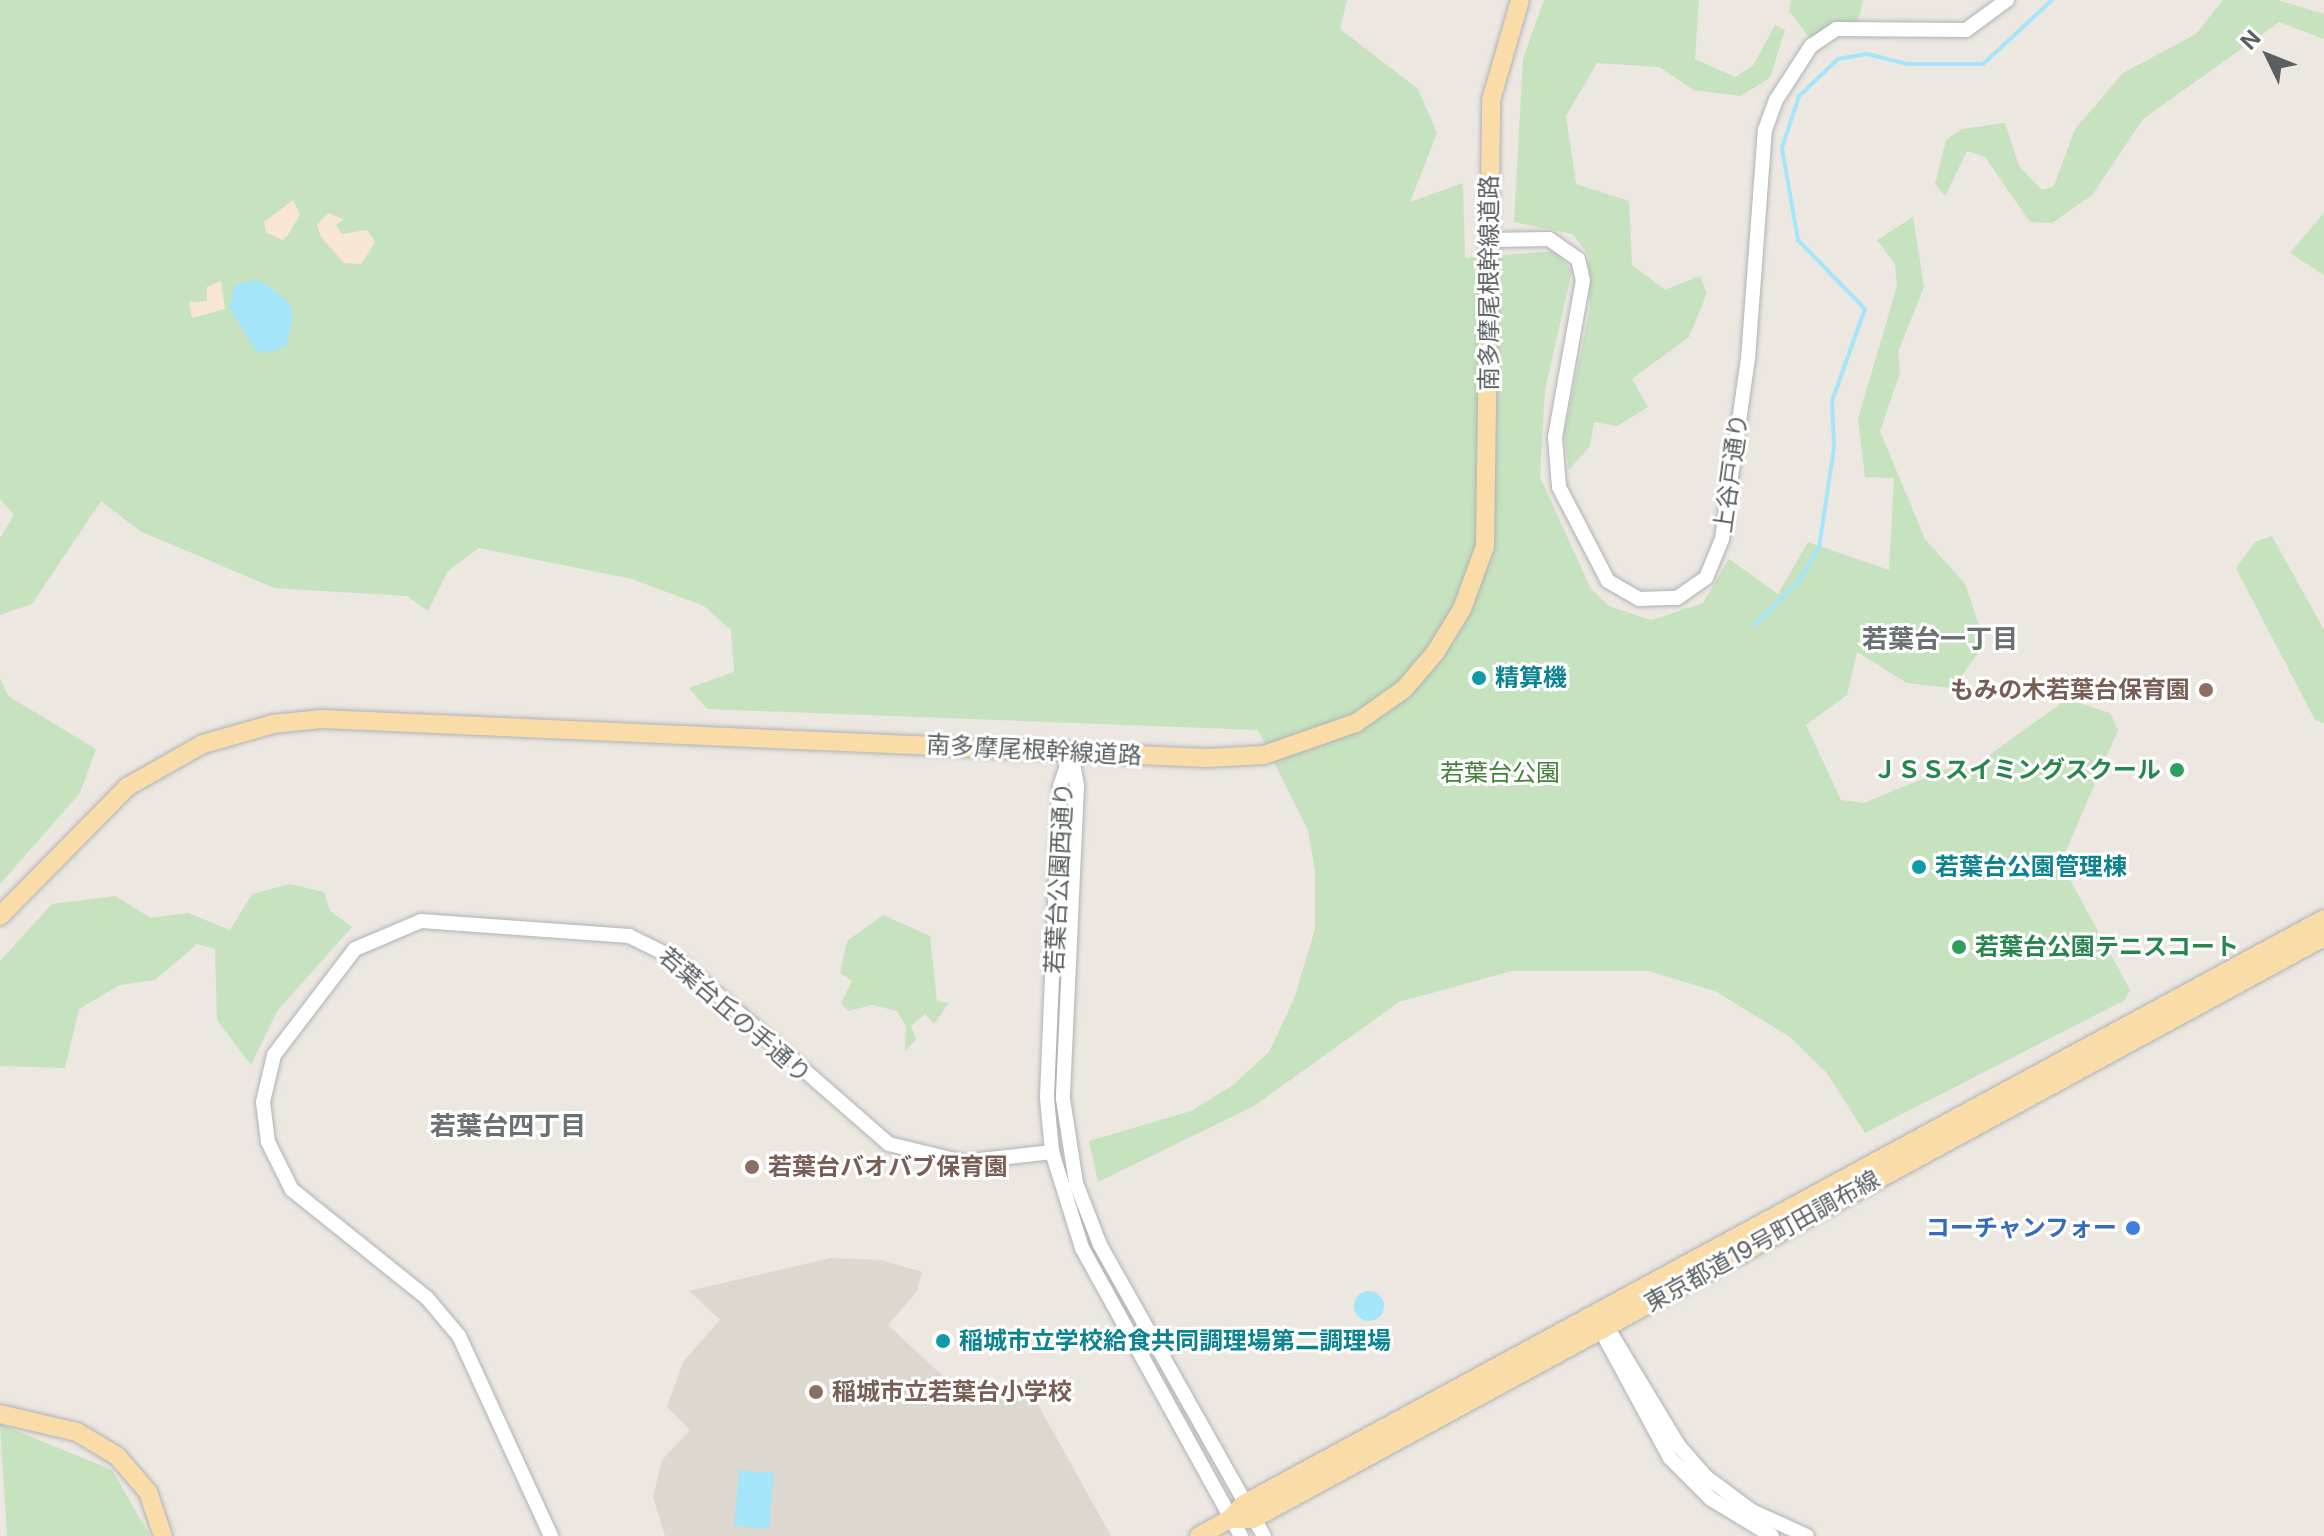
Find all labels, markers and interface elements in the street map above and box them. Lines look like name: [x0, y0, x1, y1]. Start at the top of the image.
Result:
north arrow: [2228, 16, 2308, 96]
text: N: [2235, 25, 2266, 55]
street label: 南多摩尾根幹線道路: [1475, 175, 1503, 391]
street label: 上谷戸通り: [1708, 412, 1754, 534]
district label: 若葉台一丁目: [1862, 623, 2018, 655]
place label: 精算機: [1495, 664, 1567, 692]
marker: 精算機: [1470, 669, 1488, 687]
place label: もみの木若葉台保育園: [1950, 676, 2190, 704]
marker: もみの木若葉台保育園: [2197, 681, 2215, 699]
street label: 南多摩尾根幹線道路: [925, 730, 1143, 770]
place label: ＪＳＳスイミングスクール: [1873, 756, 2161, 784]
park label: 若葉台公園: [1440, 759, 1560, 787]
marker: ＪＳＳスイミングスクール: [2168, 761, 2186, 779]
street label: 若葉台公園西通り: [1040, 781, 1078, 975]
place label: 若葉台公園管理棟: [1935, 853, 2127, 881]
marker: 若葉台公園管理棟: [1910, 858, 1928, 876]
place label: 若葉台公園テニスコート: [1975, 933, 2239, 961]
marker: 若葉台公園テニスコート: [1950, 938, 1968, 956]
street label: 若葉台丘の手通り: [653, 941, 817, 1089]
district label: 若葉台四丁目: [430, 1110, 586, 1142]
place label: 若葉台バオバブ保育園: [768, 1153, 1008, 1181]
marker: 若葉台バオバブ保育園: [743, 1158, 761, 1176]
street label: 東京都道19号町田調布線: [1639, 1164, 1885, 1318]
place label: コーチャンフォー: [1925, 1214, 2117, 1242]
marker: コーチャンフォー: [2124, 1219, 2142, 1237]
place label: 稲城市立学校給食共同調理場第二調理場: [959, 1327, 1391, 1355]
marker: 稲城市立学校給食共同調理場第二調理場: [934, 1332, 952, 1350]
place label: 稲城市立若葉台小学校: [832, 1378, 1072, 1406]
marker: 稲城市立若葉台小学校: [807, 1383, 825, 1401]

